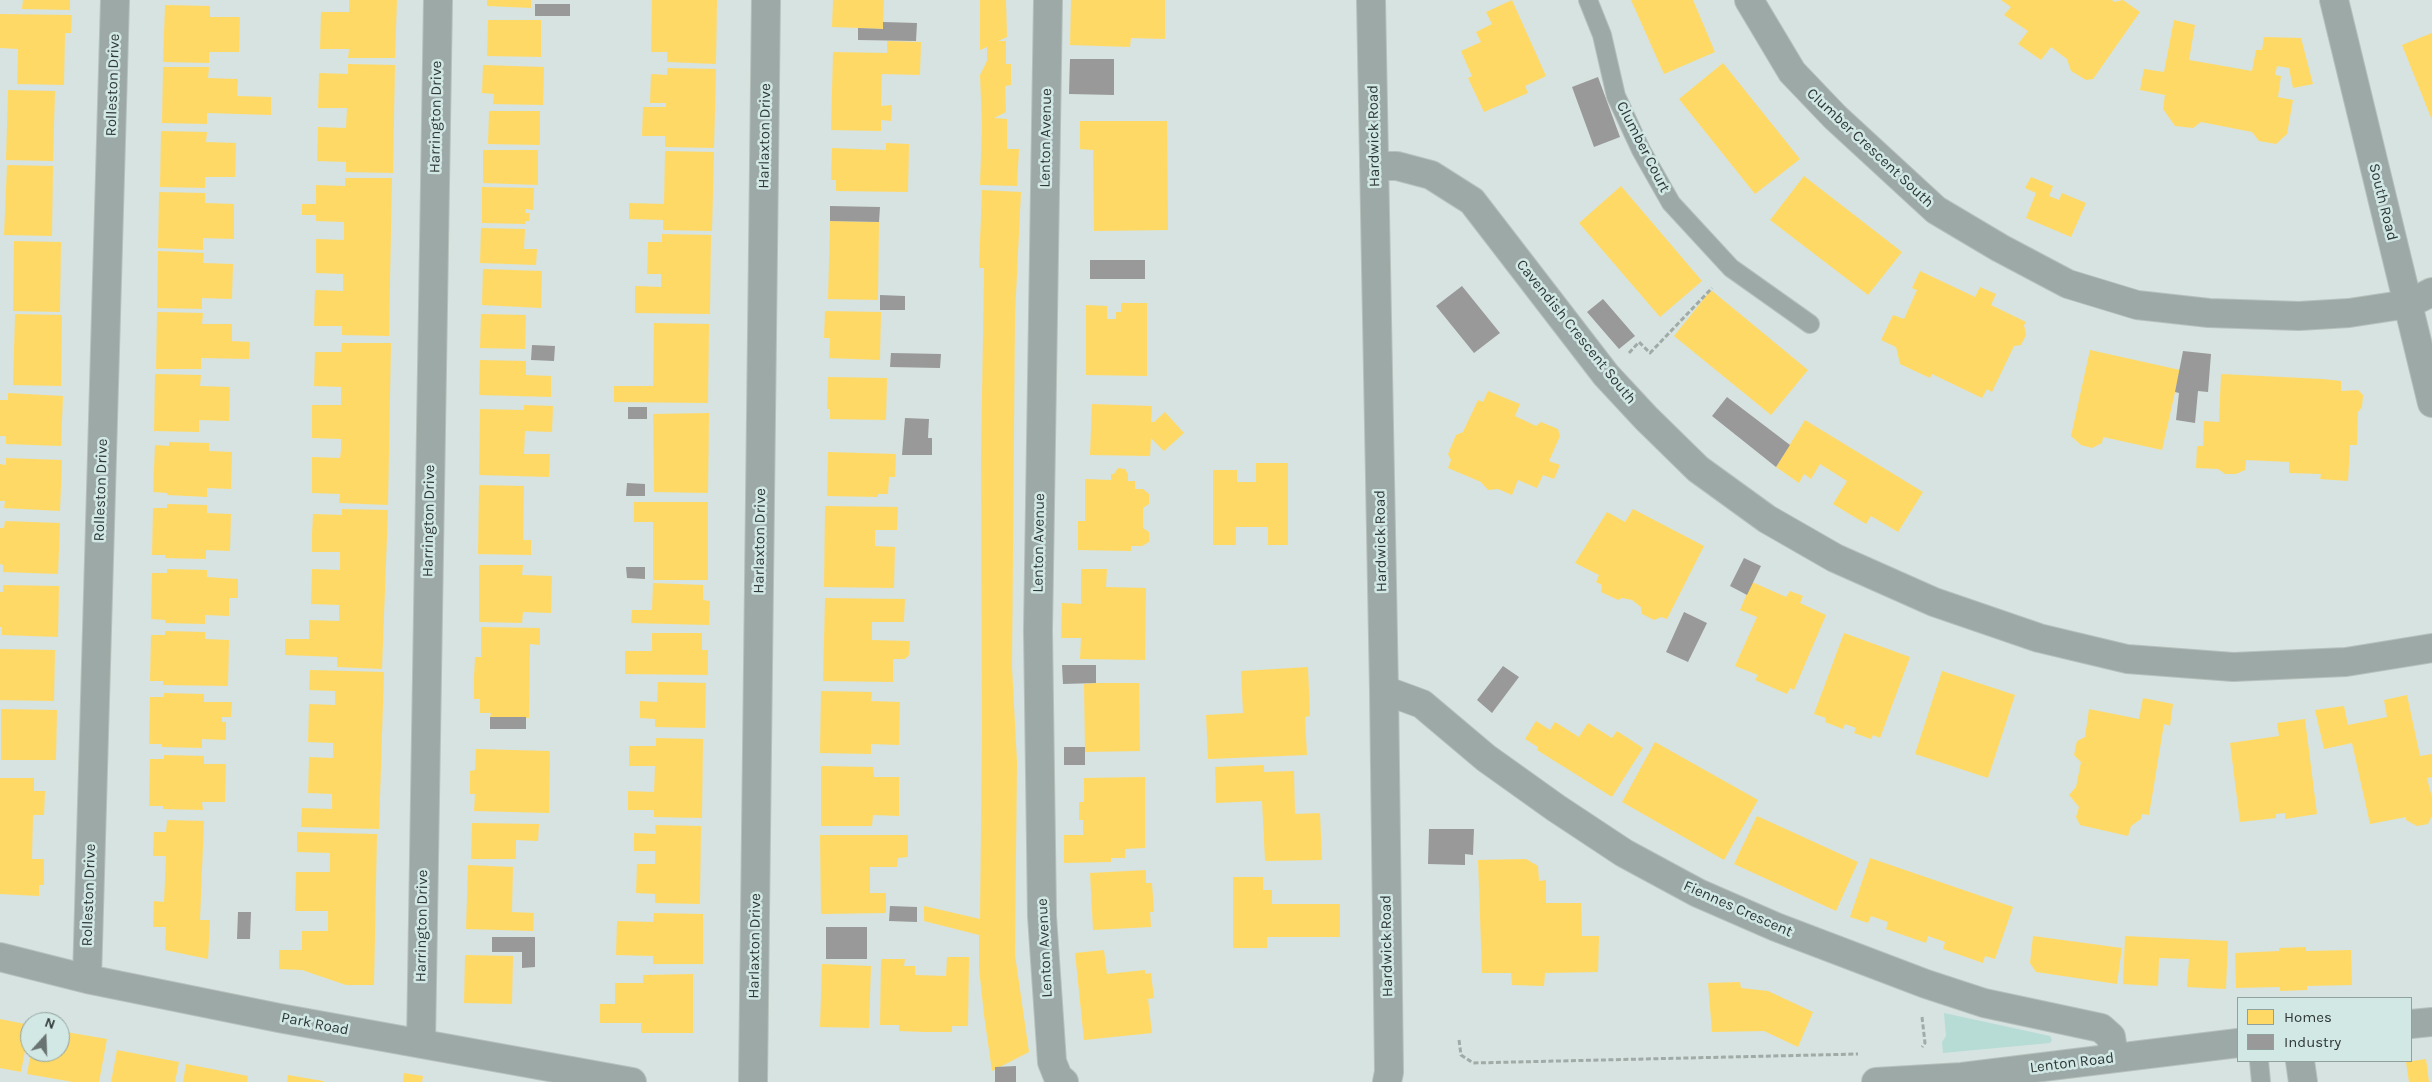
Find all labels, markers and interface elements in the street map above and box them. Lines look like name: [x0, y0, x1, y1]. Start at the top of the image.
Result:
street label: Rolleston Drive: [102, 33, 124, 137]
street label: Harrington Drive: [426, 61, 446, 173]
street label: Harlaxton Drive: [755, 83, 775, 189]
street label: Clumber Crescent South: [1803, 84, 1937, 212]
street label: Hardwick Road: [1364, 85, 1384, 187]
street label: Lenton Avenue: [1036, 88, 1056, 188]
street label: Clumber Court: [1612, 99, 1674, 195]
street label: South Road: [2365, 161, 2401, 243]
street label: Cavendish Crescent South: [1512, 256, 1640, 408]
street label: Rolleston Drive: [90, 438, 112, 542]
street label: Harrington Drive: [419, 465, 439, 577]
street label: Harlaxton Drive: [750, 488, 770, 594]
street label: Hardwick Road: [1371, 490, 1391, 592]
street label: Lenton Avenue: [1029, 493, 1049, 593]
street label: Rolleston Drive: [78, 843, 100, 947]
street label: Harrington Drive: [412, 870, 432, 982]
street label: Fiennes Crescent: [1681, 877, 1795, 941]
street label: Harlaxton Drive: [745, 893, 765, 999]
street label: Hardwick Road: [1377, 895, 1397, 997]
street label: Lenton Avenue: [1033, 898, 1057, 998]
legend: [2237, 997, 2412, 1062]
text: Homes: [2284, 1008, 2332, 1026]
street label: Park Road: [280, 1009, 350, 1039]
north arrow: [20, 1012, 70, 1062]
text: N: [42, 1014, 58, 1033]
text: Industry: [2284, 1033, 2341, 1051]
street label: Lenton Road: [2029, 1049, 2115, 1077]

